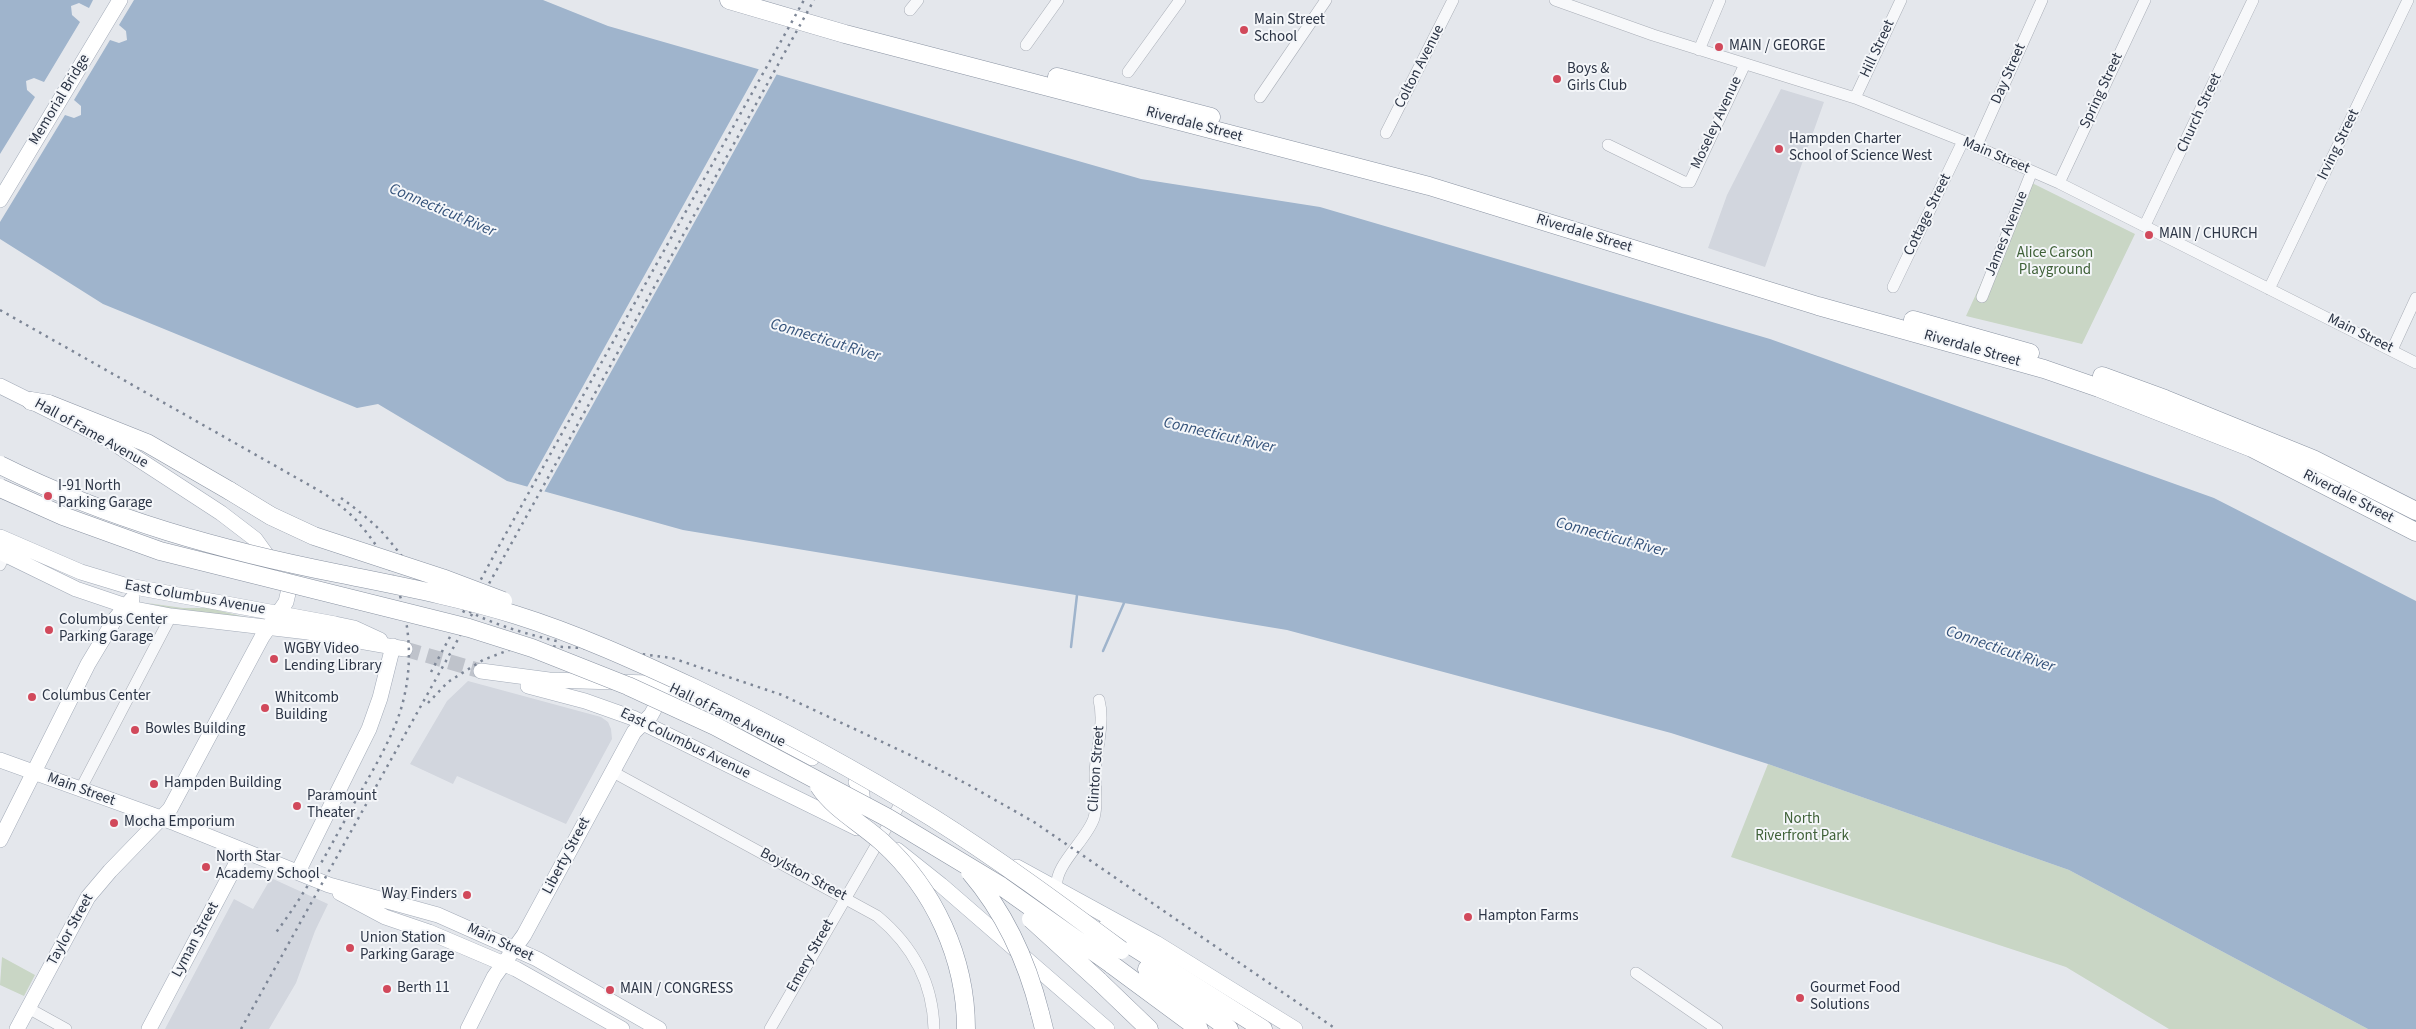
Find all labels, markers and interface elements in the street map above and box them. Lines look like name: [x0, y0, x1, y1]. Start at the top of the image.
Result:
place label: Main Street School: [1254, 12, 1325, 47]
street label: Hill Street: [1857, 17, 1899, 81]
street label: Colton Avenue: [1391, 22, 1449, 112]
marker: Main Street School: [1238, 24, 1250, 36]
place label: MAIN / GEORGE: [1729, 38, 1826, 56]
marker: MAIN / GEORGE: [1713, 41, 1725, 53]
street label: Day Street: [1988, 41, 2030, 107]
street label: Spring Street: [2077, 50, 2127, 132]
street label: Memorial Bridge: [26, 51, 94, 149]
place label: Boys & Girls Club: [1567, 61, 1627, 96]
street label: Church Street: [2174, 70, 2226, 156]
marker: Boys & Girls Club: [1551, 73, 1563, 85]
street label: Moseley Avenue: [1688, 74, 1746, 172]
street label: Riverdale Street: [1144, 103, 1244, 147]
street label: Irving Street: [2314, 107, 2364, 183]
place label: Hampden Charter School of Science West: [1789, 131, 1932, 166]
street label: Main Street: [1960, 134, 2032, 178]
marker: Hampden Charter School of Science West: [1773, 143, 1785, 155]
street label: Cottage Street: [1900, 171, 1956, 259]
water label: Connecticut River: [386, 180, 498, 242]
street label: James Avenue: [1982, 189, 2032, 279]
street label: Riverdale Street: [1534, 211, 1634, 257]
place label: MAIN / CHURCH: [2159, 226, 2258, 244]
marker: MAIN / CHURCH: [2143, 229, 2155, 241]
park label: Alice Carson Playground: [2017, 245, 2093, 280]
street label: Main Street: [2324, 310, 2396, 358]
water label: Connecticut River: [768, 315, 882, 367]
street label: Riverdale Street: [1922, 327, 2022, 371]
street label: Hall of Fame Avenue: [31, 395, 151, 473]
water label: Connecticut River: [1161, 414, 1277, 458]
street label: Riverdale Street: [2300, 466, 2396, 528]
place label: I-91 North Parking Garage: [58, 478, 153, 513]
marker: I-91 North Parking Garage: [42, 490, 54, 502]
water label: Connecticut River: [1553, 514, 1669, 562]
street label: East Columbus Avenue: [123, 577, 267, 619]
place label: Columbus Center Parking Garage: [59, 612, 168, 647]
water label: Connecticut River: [1943, 622, 2057, 678]
marker: Columbus Center Parking Garage: [43, 624, 55, 636]
place label: WGBY Video Lending Library: [284, 641, 382, 676]
marker: WGBY Video Lending Library: [268, 653, 280, 665]
street label: Hall of Fame Avenue: [666, 680, 788, 752]
place label: Columbus Center: [42, 688, 151, 706]
place label: Whitcomb Building: [275, 690, 339, 725]
marker: Columbus Center: [26, 691, 38, 703]
marker: Whitcomb Building: [259, 702, 271, 714]
street label: East Columbus Avenue: [617, 705, 753, 783]
place label: Bowles Building: [145, 721, 246, 739]
marker: Bowles Building: [129, 724, 141, 736]
street label: Clinton Street: [1085, 725, 1109, 813]
street label: Main Street: [45, 769, 117, 811]
place label: Hampden Building: [164, 775, 281, 793]
marker: Hampden Building: [148, 778, 160, 790]
place label: Paramount Theater: [307, 788, 377, 823]
marker: Paramount Theater: [291, 800, 303, 812]
park label: North Riverfront Park: [1755, 811, 1849, 846]
place label: Mocha Emporium: [124, 814, 235, 832]
street label: Liberty Street: [539, 814, 595, 898]
marker: Mocha Emporium: [108, 817, 120, 829]
street label: Boylston Street: [757, 845, 849, 905]
place label: North Star Academy School: [216, 849, 320, 884]
marker: North Star Academy School: [200, 861, 212, 873]
place label: Way Finders: [381, 886, 457, 904]
marker: Way Finders: [461, 889, 473, 901]
street label: Taylor Street: [44, 891, 98, 969]
street label: Lyman Street: [169, 899, 223, 981]
place label: Hampton Farms: [1478, 908, 1578, 926]
marker: Hampton Farms: [1462, 911, 1474, 923]
street label: Emery Street: [784, 916, 838, 996]
street label: Main Street: [464, 920, 536, 966]
place label: Union Station Parking Garage: [360, 930, 455, 965]
marker: Union Station Parking Garage: [344, 942, 356, 954]
place label: Berth 11: [397, 980, 450, 998]
place label: Gourmet Food Solutions: [1810, 980, 1900, 1015]
place label: MAIN / CONGRESS: [620, 981, 733, 999]
marker: Berth 11: [381, 983, 393, 995]
marker: MAIN / CONGRESS: [604, 984, 616, 996]
marker: Gourmet Food Solutions: [1794, 992, 1806, 1004]

